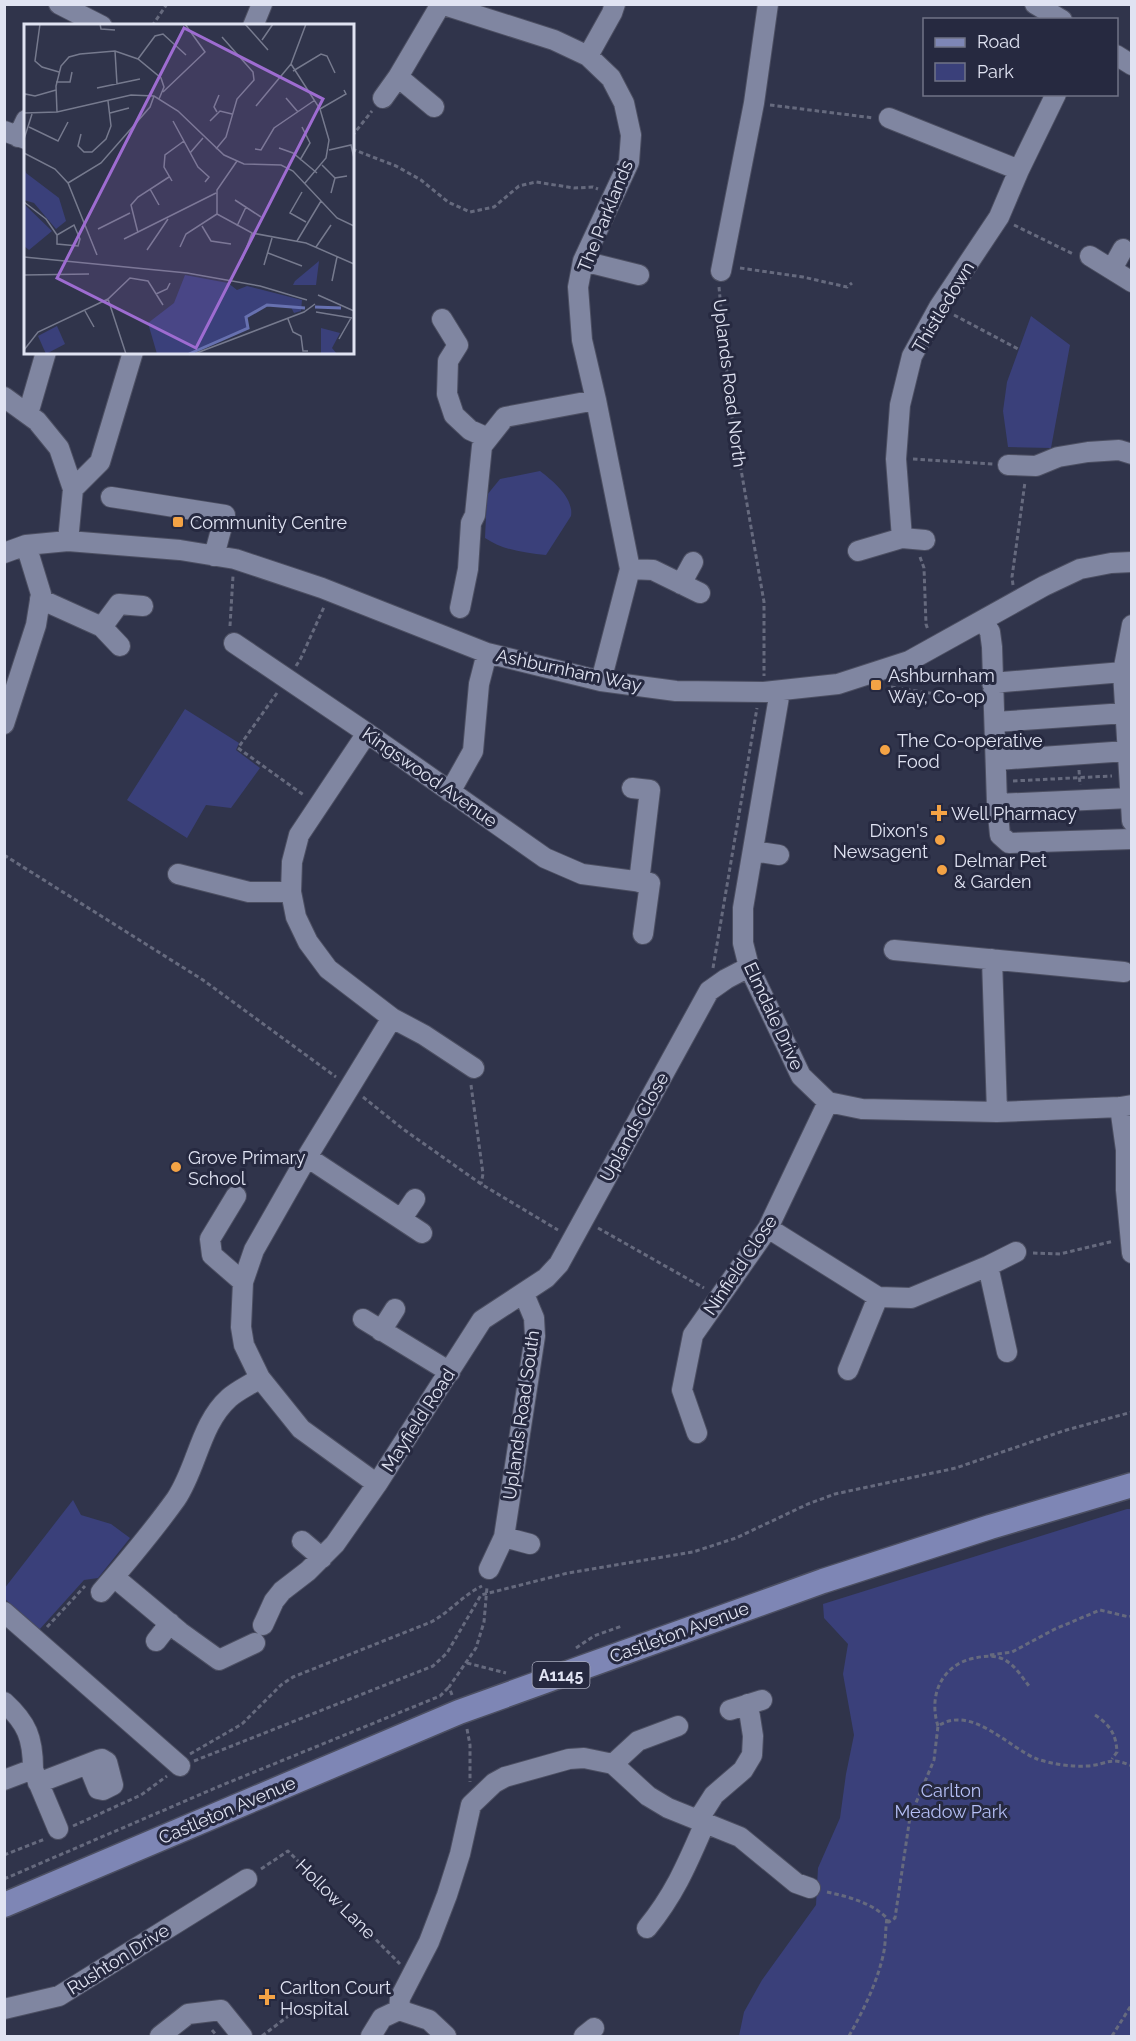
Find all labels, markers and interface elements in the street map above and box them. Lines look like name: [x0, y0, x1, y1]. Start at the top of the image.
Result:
legend: [923, 18, 1118, 96]
inset map: [24, 24, 354, 354]
text: Road: [977, 31, 1020, 52]
text: Park: [977, 61, 1014, 82]
street label: The Parklands: [573, 157, 637, 275]
street label: Thistledown: [908, 258, 978, 356]
street label: Uplands Road North: [709, 298, 751, 468]
place label: Community Centre: [190, 512, 348, 533]
marker: Community Centre: [171, 515, 185, 529]
street label: Ashburnham Way: [495, 644, 644, 696]
place label: Ashburnham Way, Co-op: [888, 665, 995, 707]
marker: Ashburnham Way, Co-op: [869, 678, 883, 692]
street label: Kingswood Avenue: [359, 723, 502, 832]
place label: The Co-operative Food: [897, 730, 1043, 772]
marker: The Co-operative Food: [878, 743, 892, 757]
place label: Well Pharmacy: [951, 803, 1077, 824]
marker: Well Pharmacy: [932, 806, 946, 820]
place label: Dixon's Newsagent: [833, 820, 928, 862]
marker: Dixon's Newsagent: [933, 833, 947, 847]
place label: Delmar Pet & Garden: [954, 850, 1047, 892]
marker: Delmar Pet & Garden: [935, 863, 949, 877]
street label: Elmdale Drive: [740, 959, 808, 1074]
street label: Uplands Close: [595, 1068, 673, 1185]
place label: Grove Primary School: [188, 1147, 306, 1189]
marker: Grove Primary School: [169, 1160, 183, 1174]
street label: Ninfield Close: [699, 1211, 781, 1319]
street label: Uplands Road South: [499, 1329, 543, 1501]
street label: Mayfield Road: [377, 1365, 459, 1475]
street label: Castleton Avenue: [607, 1597, 752, 1667]
road number: A1145: [532, 1662, 590, 1688]
street label: Castleton Avenue: [155, 1772, 299, 1848]
park label: Carlton Meadow Park: [894, 1780, 1008, 1822]
street label: Hollow Lane: [292, 1855, 381, 1944]
street label: Rushton Drive: [63, 1919, 173, 1999]
place label: Carlton Court Hospital: [280, 1977, 391, 2019]
marker: Carlton Court Hospital: [258, 1988, 276, 2006]

